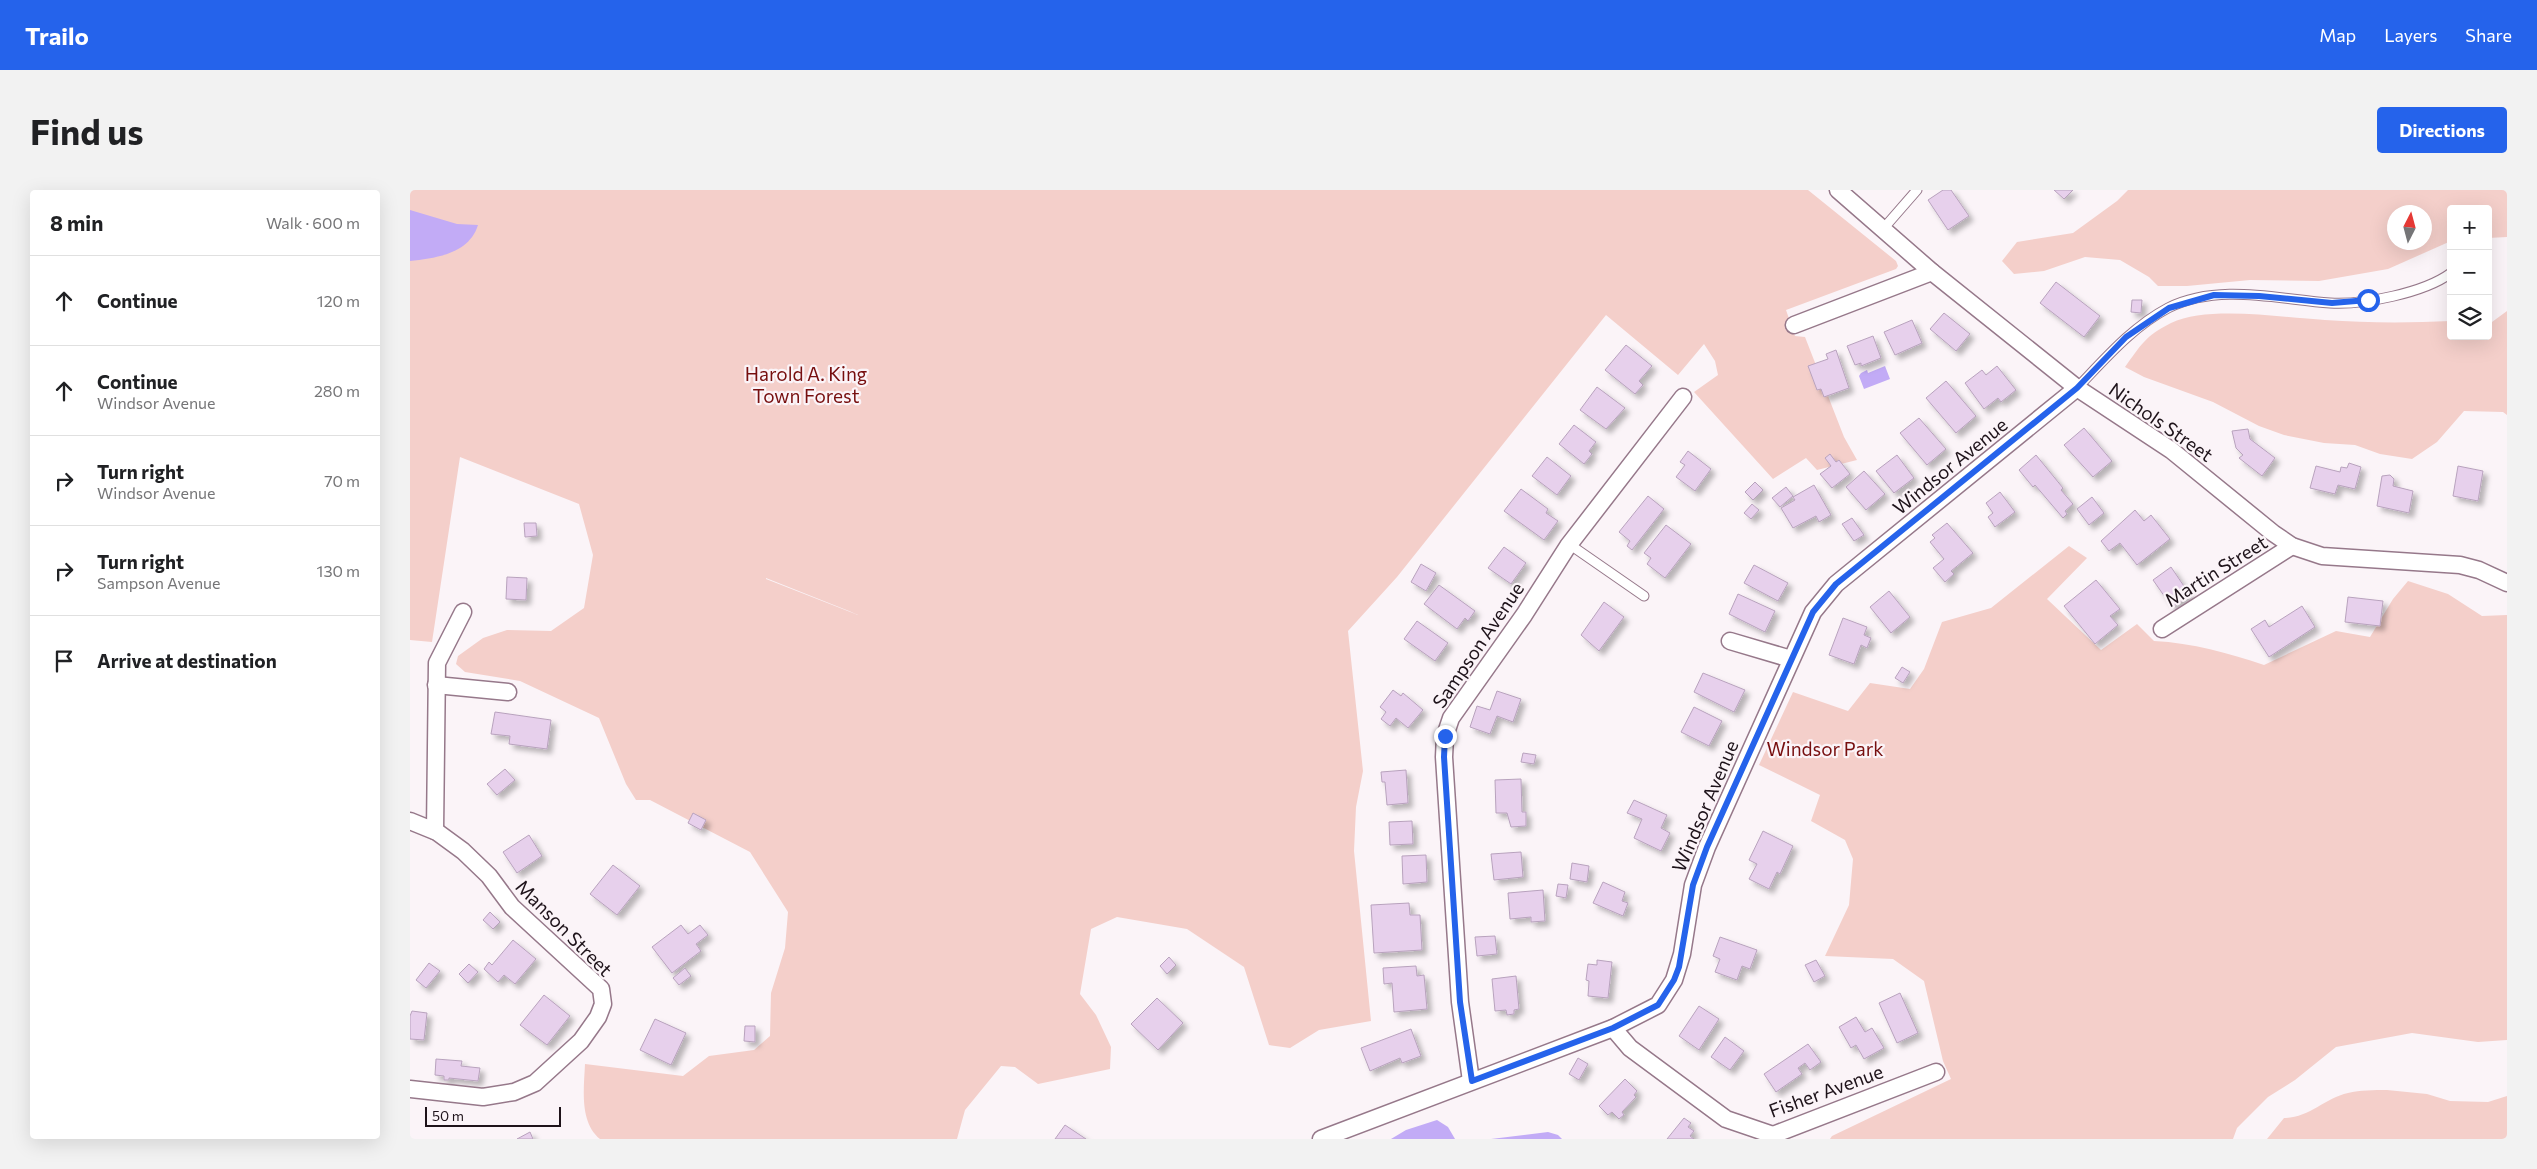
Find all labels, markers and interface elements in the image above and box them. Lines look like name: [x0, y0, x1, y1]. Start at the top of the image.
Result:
text: Trailo: [25, 21, 89, 50]
text: Map: [2319, 24, 2356, 46]
text: Layers: [2384, 24, 2437, 46]
text: Share: [2465, 24, 2512, 46]
button: Directions: [2377, 107, 2507, 153]
text: Find us: [30, 109, 144, 152]
north arrow: [2387, 205, 2432, 250]
map controls: [2447, 205, 2492, 340]
button: +: [2447, 205, 2492, 250]
text: 8 min: [50, 210, 103, 235]
text: Walk · 600 m: [266, 213, 360, 232]
button: −: [2447, 250, 2492, 295]
icon: ahead: [50, 287, 78, 315]
text: Continue: [97, 289, 177, 312]
route start: [2357, 289, 2380, 312]
text: 120 m: [317, 291, 360, 310]
button: layers: [2447, 295, 2492, 340]
park label: Harold A. King Town Forest: [745, 362, 867, 407]
text: Continue: [97, 370, 177, 393]
icon: ahead: [50, 377, 78, 405]
street label: Nichols Street: [2105, 377, 2218, 466]
text: 280 m: [314, 381, 360, 400]
text: Windsor Avenue: [97, 393, 215, 412]
street label: Windsor Avenue: [1888, 412, 2012, 519]
text: Turn right: [97, 460, 184, 483]
icon: right: [50, 467, 78, 495]
text: 70 m: [324, 471, 360, 490]
text: Windsor Avenue: [97, 483, 215, 502]
street label: Martin Street: [2160, 530, 2271, 611]
text: Turn right: [97, 550, 184, 573]
icon: right: [50, 557, 78, 585]
text: 130 m: [317, 561, 360, 580]
text: Sampson Avenue: [97, 573, 220, 592]
street label: Sampson Avenue: [1427, 578, 1528, 712]
icon: arrive: [50, 647, 78, 675]
text: Arrive at destination: [97, 649, 277, 672]
route end: [1434, 725, 1457, 748]
street label: Windsor Avenue: [1666, 737, 1743, 875]
park label: Windsor Park: [1766, 737, 1884, 760]
street label: Manson Street: [511, 875, 618, 981]
street label: Fisher Avenue: [1766, 1059, 1886, 1122]
scale bar: [425, 1104, 561, 1127]
text: 50 m: [432, 1107, 464, 1124]

